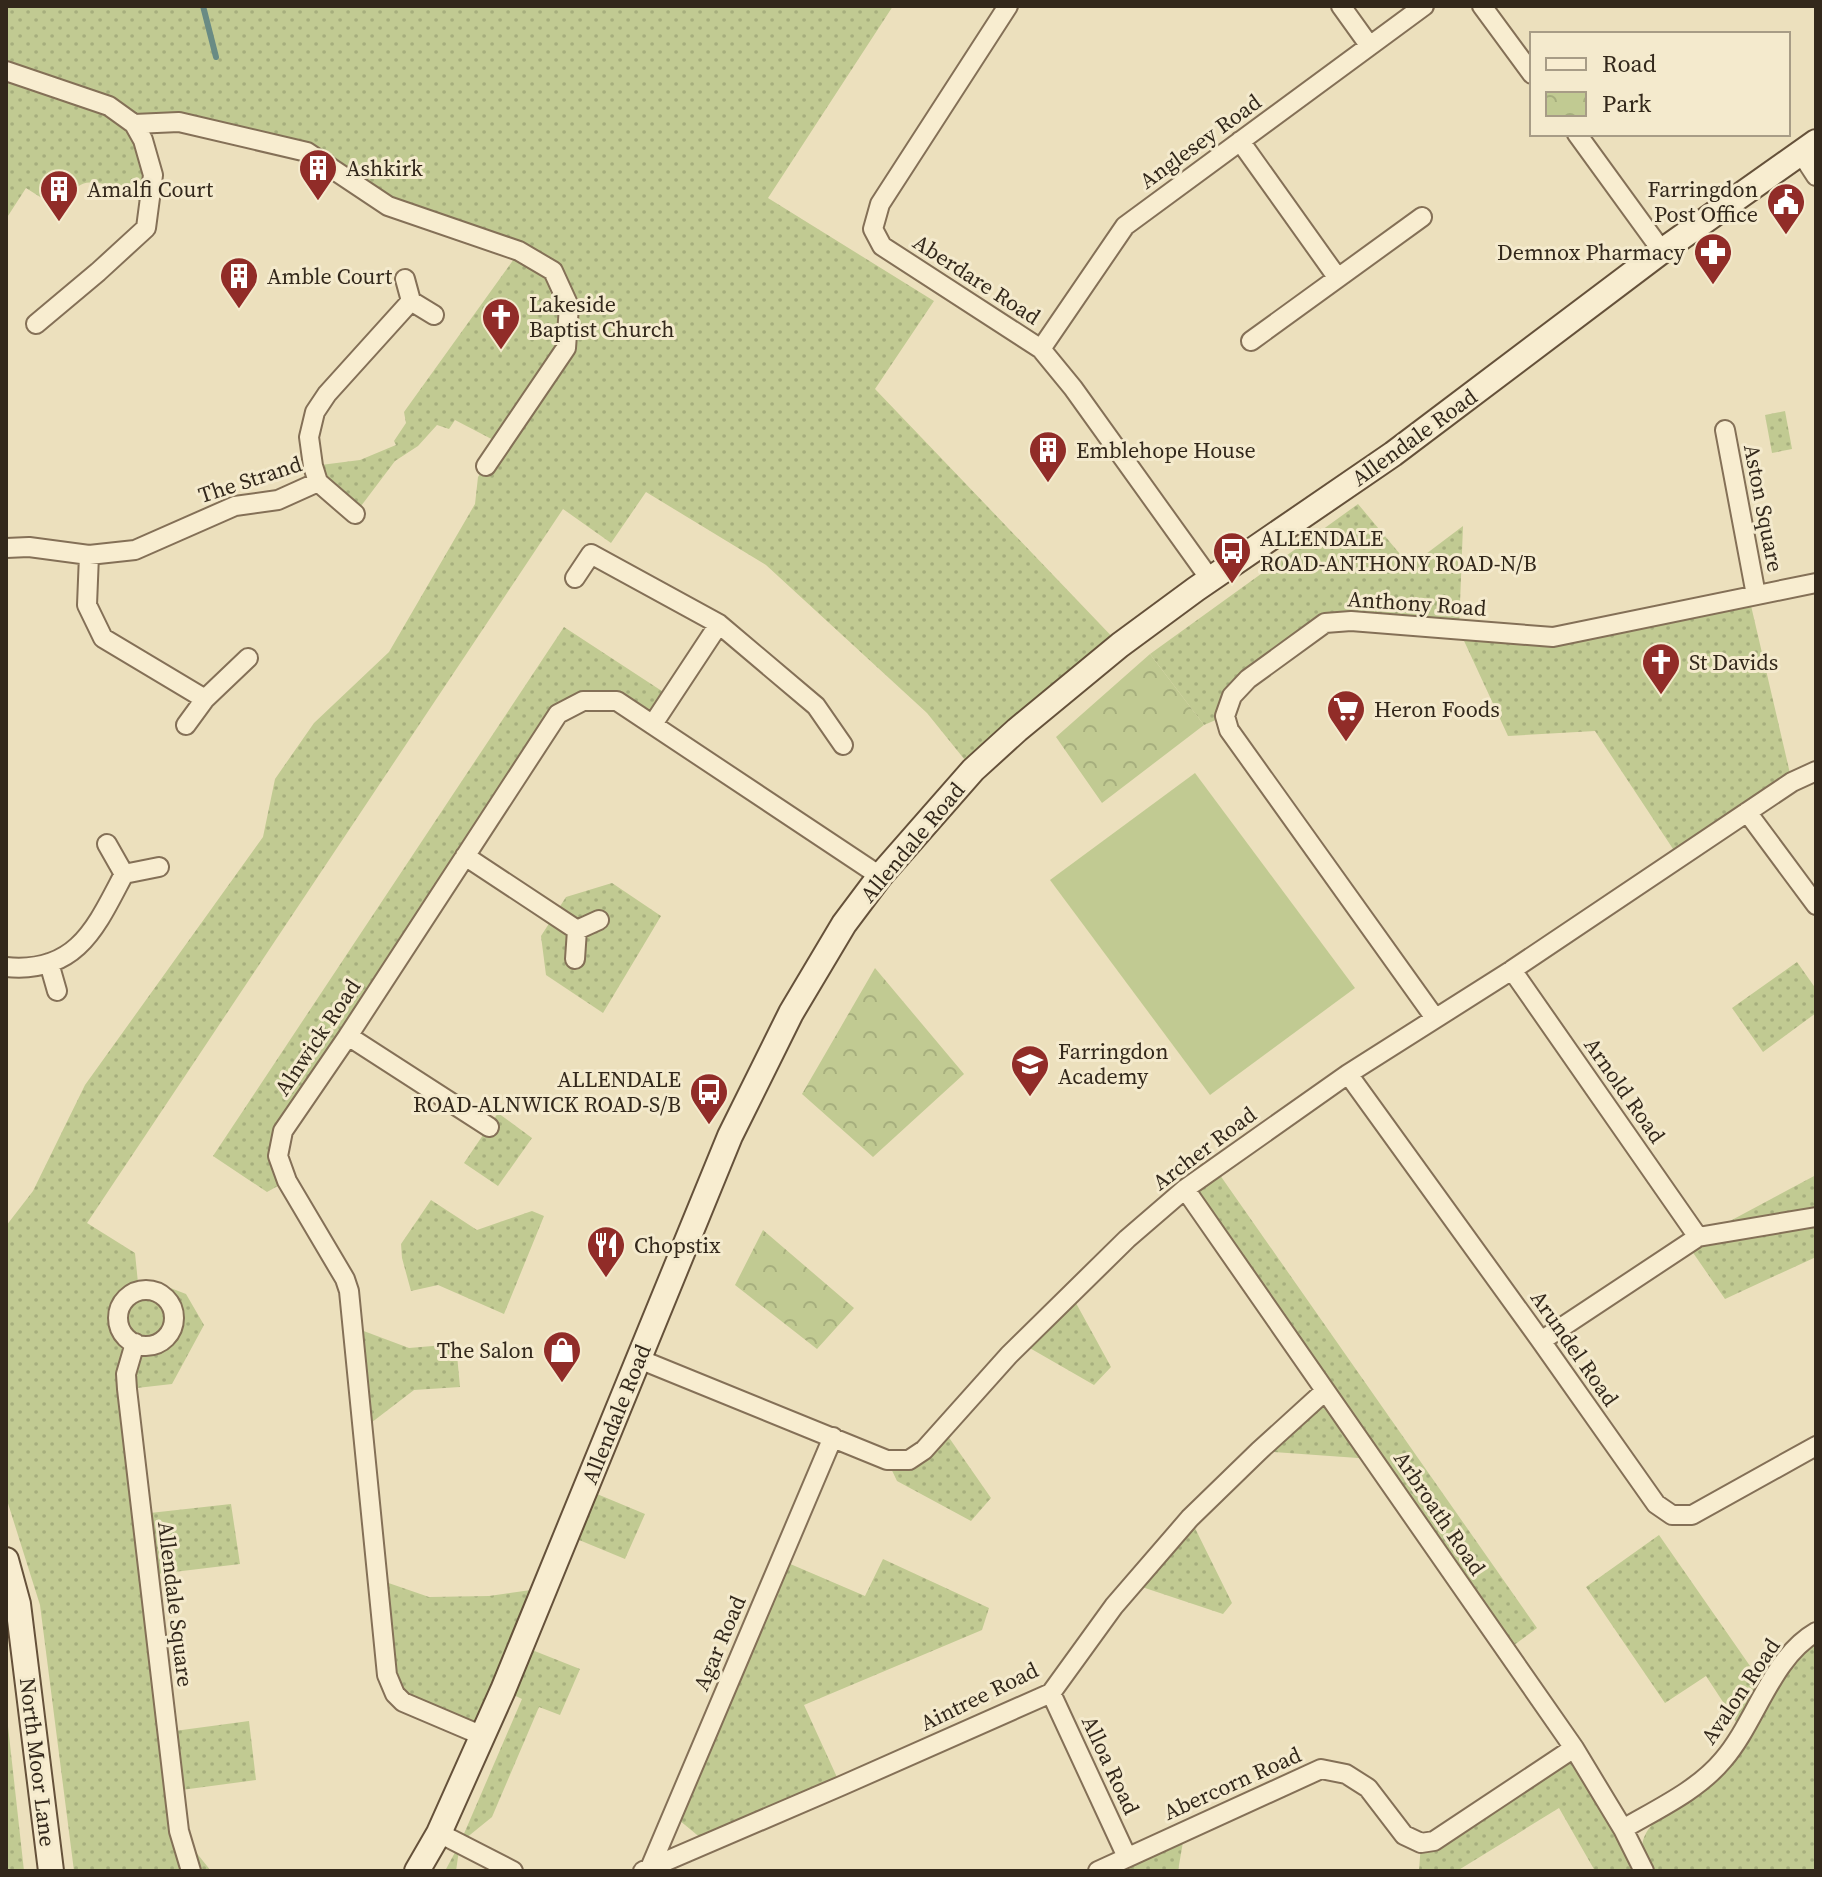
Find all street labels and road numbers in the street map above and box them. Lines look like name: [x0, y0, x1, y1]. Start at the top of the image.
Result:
street label: Anglesey Road: [1133, 86, 1267, 195]
street label: Aberdare Road: [908, 227, 1047, 332]
street label: Allendale Road: [1345, 381, 1483, 493]
street label: Aston Square: [1737, 442, 1791, 574]
street label: The Strand: [194, 448, 306, 510]
street label: Anthony Road: [1347, 583, 1488, 623]
street label: Allendale Road: [853, 775, 972, 909]
street label: Alnwick Road: [267, 972, 367, 1101]
street label: Arnold Road: [1577, 1031, 1673, 1149]
street label: Archer Road: [1146, 1099, 1263, 1197]
street label: Arundel Road: [1524, 1284, 1626, 1412]
street label: Allendale Road: [574, 1339, 658, 1488]
street label: Arbroath Road: [1387, 1445, 1493, 1582]
street label: Allendale Square: [151, 1520, 201, 1688]
street label: Agar Road: [685, 1590, 753, 1695]
street label: Avalon Road: [1693, 1632, 1787, 1750]
street label: Aintree Road: [915, 1654, 1044, 1738]
street label: North Moor Lane: [13, 1676, 63, 1848]
street label: Alloa Road: [1075, 1711, 1147, 1820]
street label: Abercorn Road: [1158, 1739, 1306, 1827]

